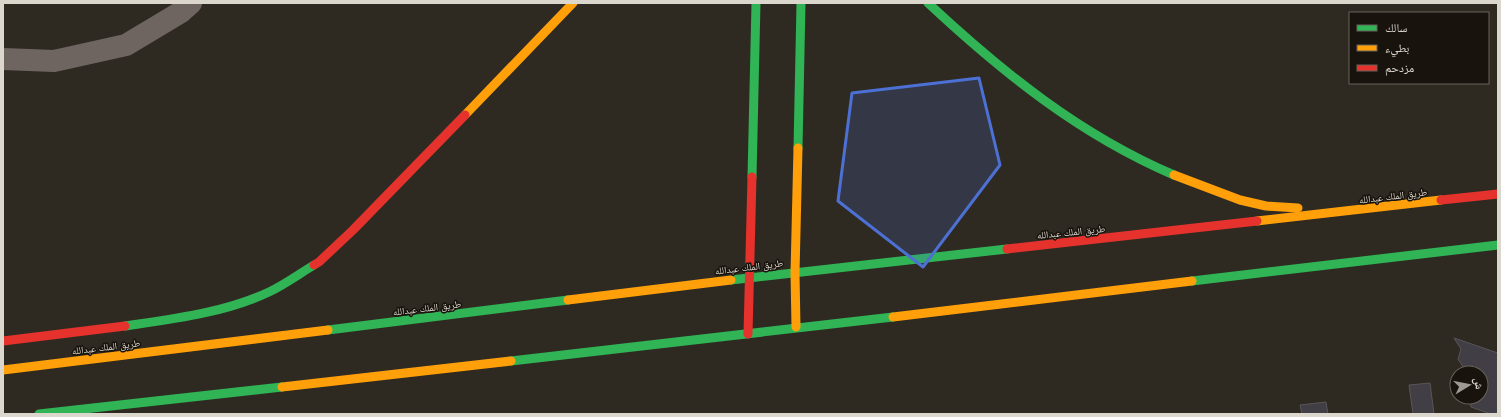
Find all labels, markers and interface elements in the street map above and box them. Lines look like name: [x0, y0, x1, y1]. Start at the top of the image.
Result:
legend: [1349, 12, 1489, 84]
text: سالك: [1385, 21, 1407, 35]
text: بطيء: [1385, 41, 1409, 58]
text: مزدحم: [1385, 61, 1414, 76]
street label: طريق الملك عبدالله: [1358, 186, 1428, 207]
street label: طريق الملك عبدالله: [1036, 223, 1106, 242]
street label: طريق الملك عبدالله: [714, 257, 784, 278]
street label: طريق الملك عبدالله: [392, 298, 462, 319]
street label: طريق الملك عبدالله: [71, 337, 141, 358]
north arrow: [1449, 365, 1489, 405]
text: ش: [1470, 376, 1486, 391]

